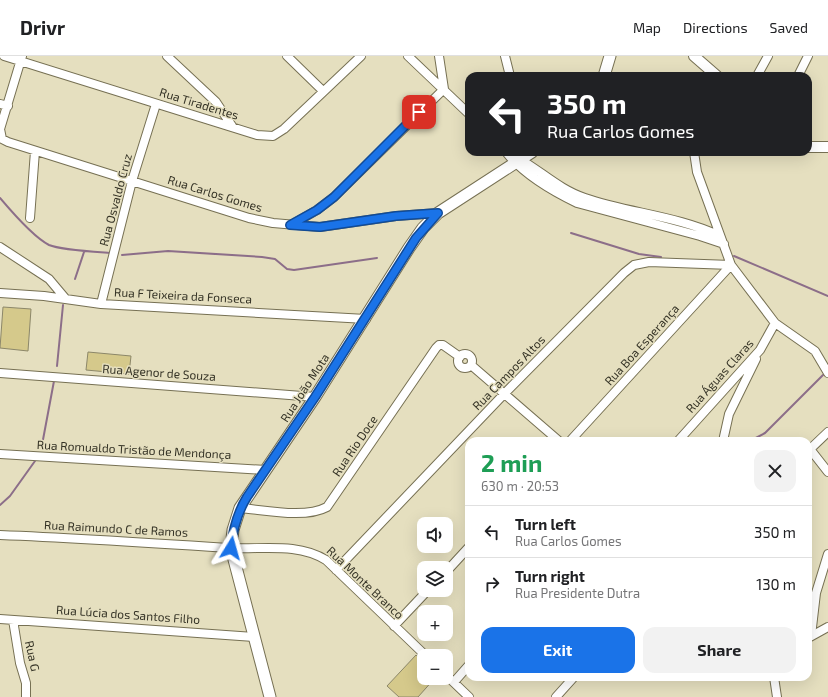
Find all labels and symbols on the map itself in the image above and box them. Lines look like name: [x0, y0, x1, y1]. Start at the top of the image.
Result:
street label: Rua Tiradentes: [158, 84, 241, 122]
pin: [402, 95, 436, 129]
street label: Rua Osvaldo Cruz: [96, 152, 134, 247]
street label: Rua Carlos Gomes: [166, 172, 264, 214]
street label: Rua F Teixeira da Fonseca: [114, 284, 252, 306]
street label: Rua Boa Esperança: [601, 301, 682, 388]
street label: Rua Campos Altos: [469, 332, 547, 412]
street label: Rua Águas Claras: [683, 336, 756, 415]
street label: Rua João Mota: [277, 351, 331, 424]
street label: Rua Agenor de Souza: [102, 361, 216, 383]
street label: Rua Rio Doce: [329, 412, 380, 479]
street label: Rua Romualdo Tristão de Mendonça: [36, 437, 232, 462]
street label: Rua Raimundo C de Ramos: [44, 517, 188, 539]
position arrow: [210, 527, 252, 569]
street label: Rua Monte Branco: [324, 543, 407, 622]
street label: Rua Lúcia dos Santos Filho: [56, 602, 201, 626]
street label: Rua G: [23, 639, 43, 672]

